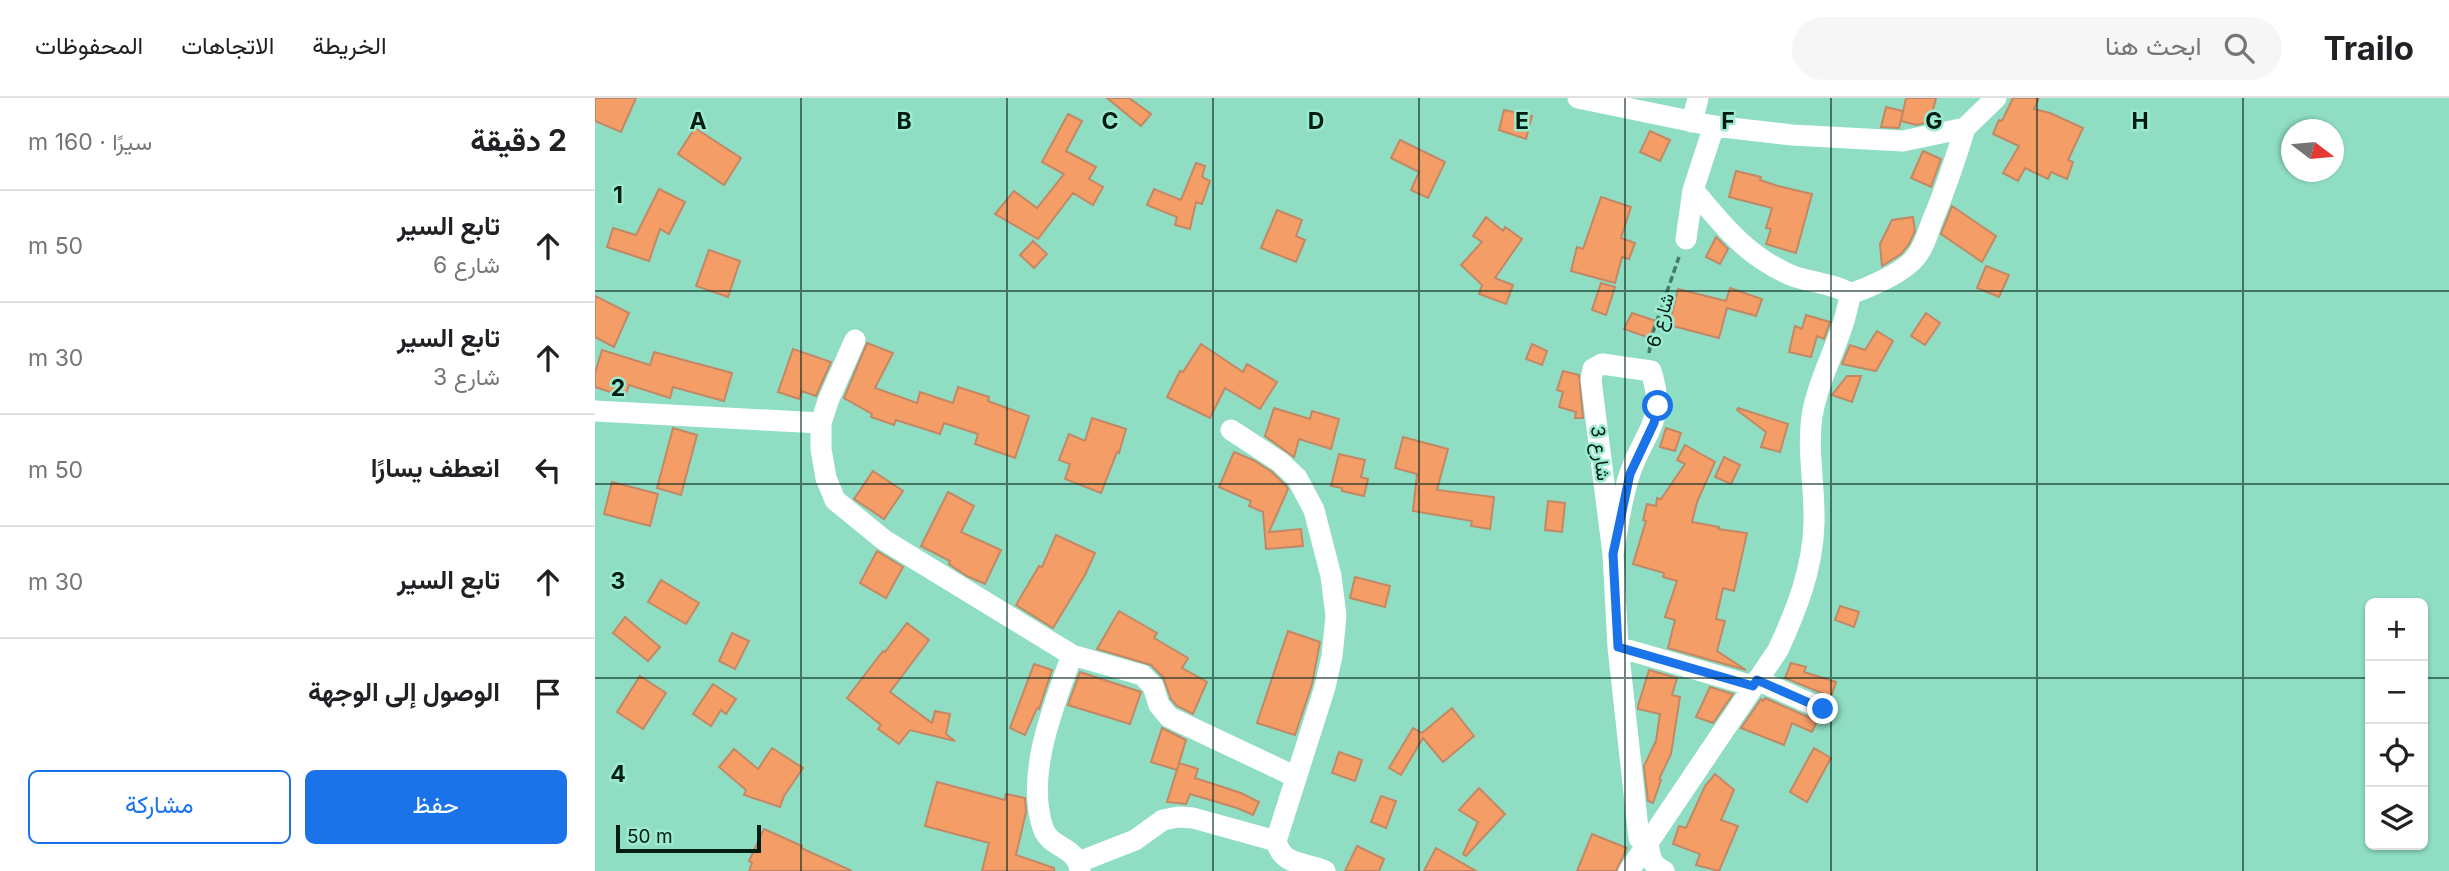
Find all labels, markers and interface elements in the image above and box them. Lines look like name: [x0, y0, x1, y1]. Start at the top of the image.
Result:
search box: [1792, 17, 2282, 80]
text: Trailo: [2324, 28, 2414, 68]
icon: search: [2220, 29, 2258, 67]
text: ابحث هنا: [2105, 30, 2202, 61]
text: المحفوظات: [35, 31, 143, 60]
text: الاتجاهات: [181, 31, 274, 60]
text: الخريطة: [312, 31, 387, 60]
text: A: [689, 107, 707, 135]
text: B: [896, 107, 912, 135]
text: C: [1101, 107, 1119, 135]
text: D: [1308, 107, 1324, 135]
text: E: [1515, 107, 1529, 135]
text: F: [1721, 107, 1735, 135]
text: G: [1925, 107, 1943, 135]
text: H: [2131, 107, 2149, 135]
north arrow: [2281, 119, 2344, 182]
text: 2 دقيقة: [470, 122, 567, 158]
text: سيرًا · 160 m: [28, 128, 152, 156]
text: 1: [613, 181, 623, 209]
text: تابع السير: [397, 210, 500, 241]
icon: ahead: [529, 227, 567, 265]
text: 50 m: [28, 232, 83, 260]
text: شارع 6: [433, 251, 500, 279]
street label: شارع 6: [1642, 290, 1680, 350]
text: تابع السير: [397, 322, 500, 353]
icon: ahead: [529, 339, 567, 377]
text: 30 m: [28, 344, 83, 372]
text: شارع 3: [433, 363, 500, 391]
text: 2: [611, 374, 625, 402]
route start: [1642, 390, 1673, 421]
street label: شارع 3: [1585, 424, 1615, 482]
icon: left: [529, 451, 567, 489]
text: انعطف يسارًا: [371, 452, 500, 483]
text: 50 m: [28, 456, 83, 484]
icon: ahead: [529, 563, 567, 601]
text: تابع السير: [397, 564, 500, 595]
text: 3: [611, 567, 625, 595]
text: 30 m: [28, 568, 83, 596]
map controls: [2365, 598, 2428, 850]
button: +: [2365, 598, 2428, 661]
button: −: [2365, 661, 2428, 724]
icon: arrive: [529, 675, 567, 713]
text: الوصول إلى الوجهة: [308, 676, 500, 707]
route end: [1807, 693, 1838, 724]
button: locate: [2365, 724, 2428, 787]
text: 4: [610, 760, 626, 788]
button: مشاركة: [28, 770, 291, 844]
button: حفظ: [305, 770, 567, 844]
button: layers: [2365, 787, 2428, 850]
scale bar: [616, 822, 761, 854]
text: 50 m: [627, 825, 673, 848]

